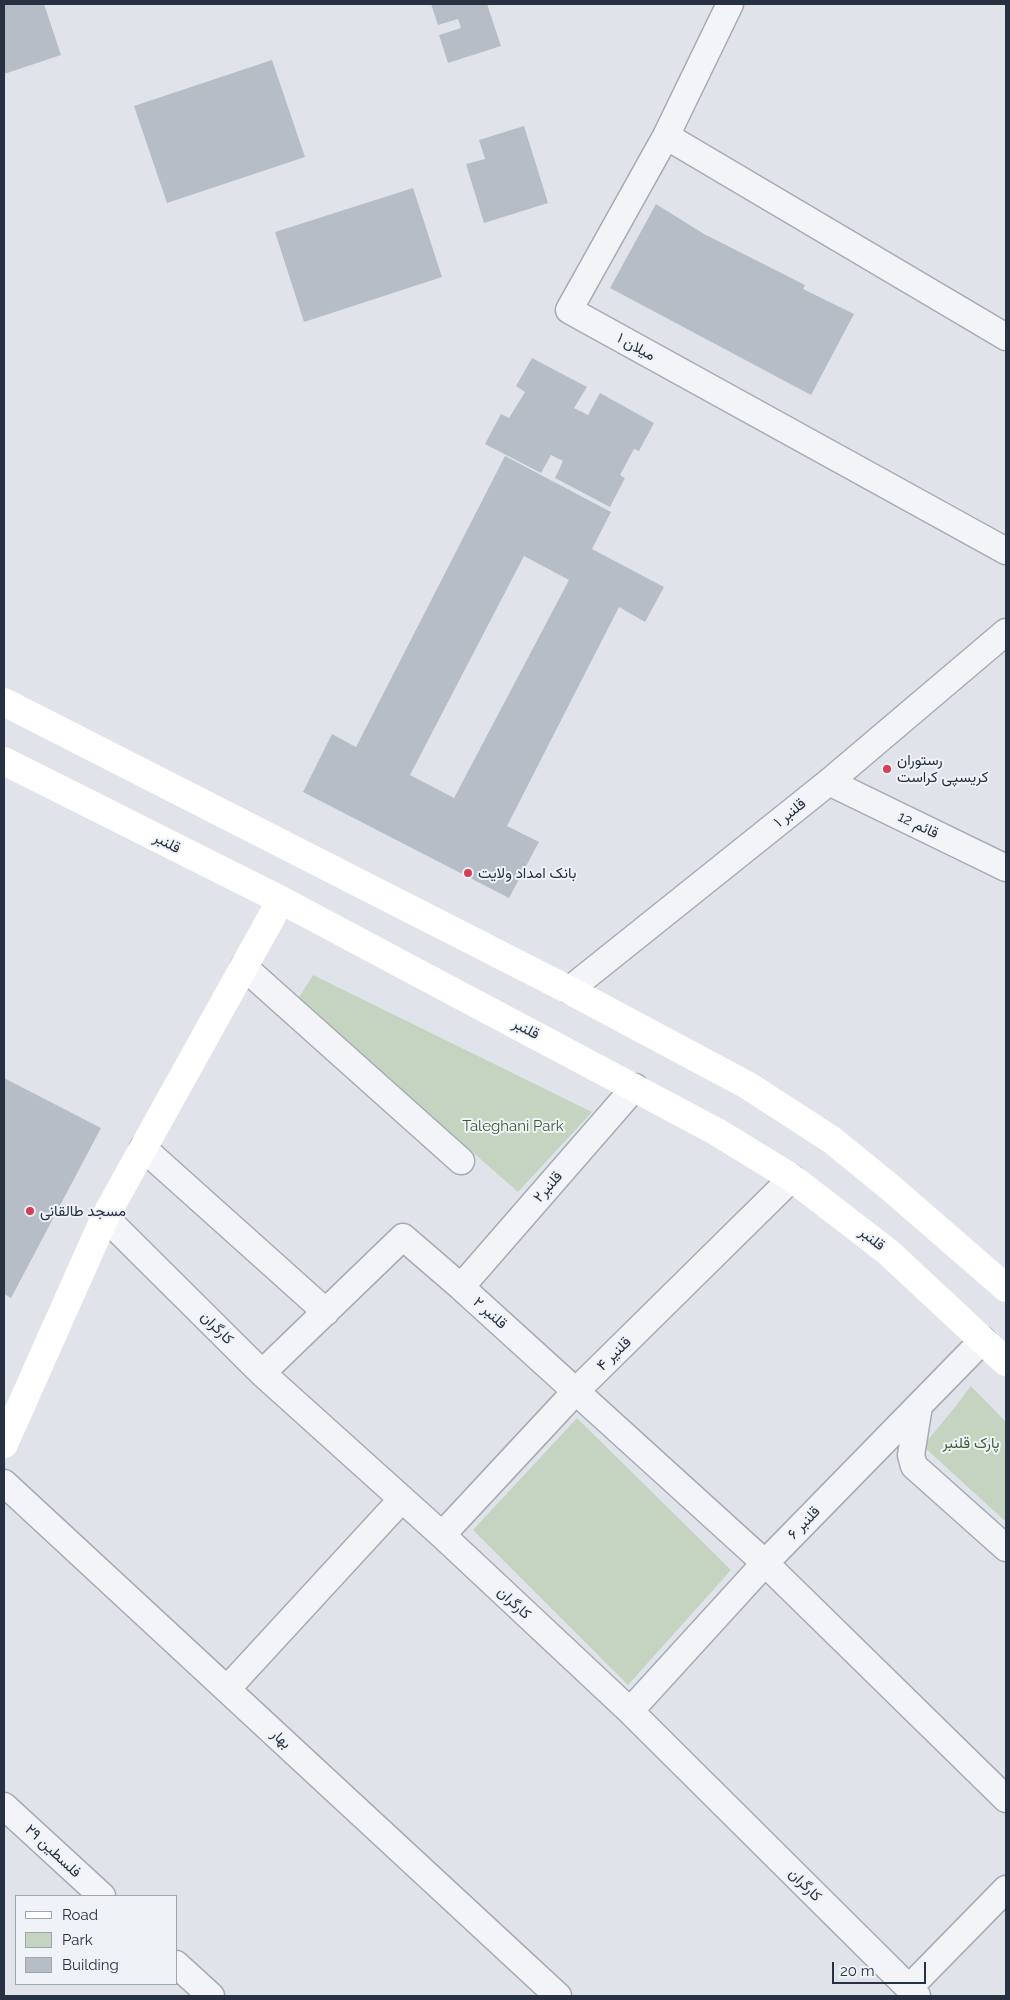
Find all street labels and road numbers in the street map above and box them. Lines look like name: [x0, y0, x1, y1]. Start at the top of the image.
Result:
street label: میلان ۱: [614, 329, 658, 365]
street label: قلنبر ۱: [770, 795, 810, 831]
street label: قائم 12: [895, 807, 941, 843]
street label: قلنبر: [151, 829, 183, 857]
street label: قلنبر: [510, 1015, 542, 1043]
street label: قلنبر۲: [530, 1168, 566, 1206]
street label: قلنبر: [856, 1223, 888, 1255]
street label: قلنبر ۲: [469, 1293, 511, 1333]
street label: کارگران: [197, 1308, 237, 1348]
street label: قلنیر ۴: [593, 1333, 635, 1375]
street label: قلنبر ۶: [784, 1503, 824, 1543]
street label: کارگران: [493, 1583, 535, 1623]
street label: بهار: [267, 1725, 295, 1753]
street label: فلسطین ۲۹: [21, 1821, 85, 1881]
street label: کارگران: [785, 1865, 825, 1905]

